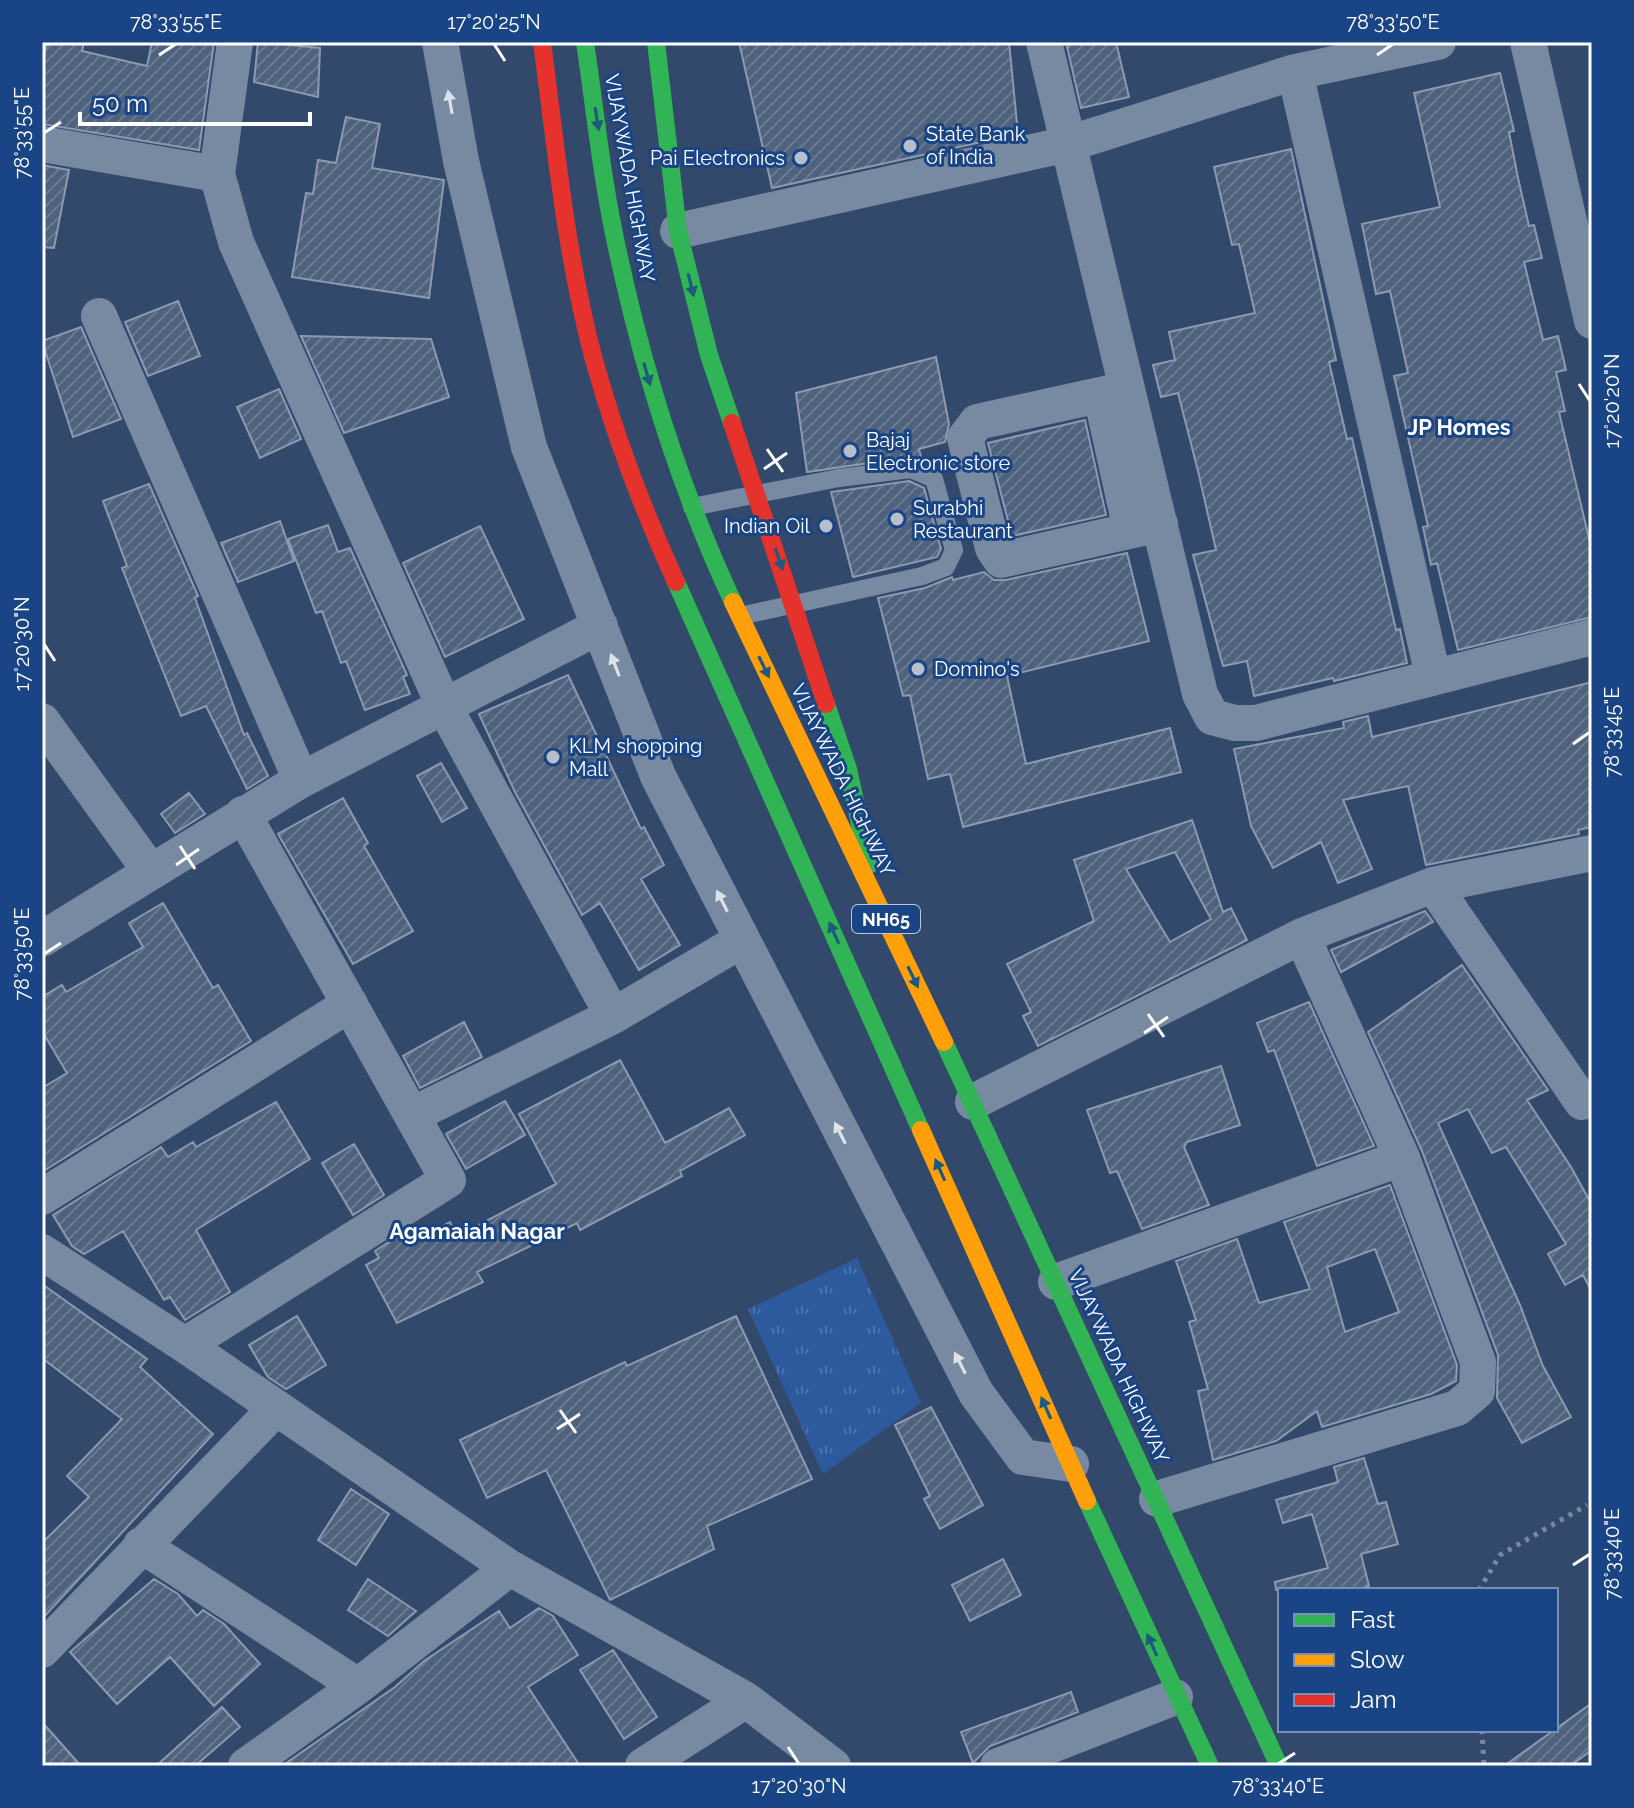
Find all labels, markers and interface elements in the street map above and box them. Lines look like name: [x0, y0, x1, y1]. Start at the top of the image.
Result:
text: 78°33'55"E: [130, 10, 222, 34]
text: 17°20'25"N: [447, 10, 541, 34]
text: 78°33'50"E: [1346, 10, 1440, 34]
street label: VIJAYWADA HIGHWAY: [600, 72, 660, 284]
scale bar: [80, 76, 310, 126]
text: 78°33'55"E: [10, 87, 34, 179]
text: 50 m: [92, 89, 148, 118]
one-way arrow: [444, 89, 456, 114]
one-way arrow: [591, 107, 603, 132]
place label: State Bank of India: [926, 122, 1026, 169]
marker: State Bank of India: [901, 137, 919, 155]
place label: Pai Electronics: [650, 146, 785, 170]
marker: Pai Electronics: [792, 149, 810, 167]
one-way arrow: [686, 273, 698, 298]
text: 17°20'20"N: [1600, 354, 1624, 448]
one-way arrow: [641, 362, 654, 386]
district label: JP Homes: [1407, 414, 1511, 440]
place label: Bajaj Electronic store: [866, 428, 1011, 475]
marker: Bajaj Electronic store: [841, 442, 859, 460]
place label: Surabhi Restaurant: [913, 496, 1013, 543]
marker: Surabhi Restaurant: [888, 510, 906, 528]
place label: Indian Oil: [724, 514, 811, 538]
marker: Indian Oil: [817, 517, 835, 535]
one-way arrow: [774, 547, 786, 571]
text: 17°20'30"N: [10, 597, 34, 691]
one-way arrow: [608, 653, 621, 677]
one-way arrow: [757, 655, 771, 678]
place label: Domino's: [934, 657, 1020, 681]
marker: Domino's: [909, 660, 927, 678]
street label: VIJAYWADA HIGHWAY: [786, 680, 900, 880]
text: 78°33'45"E: [1600, 686, 1624, 778]
place label: KLM shopping Mall: [569, 734, 702, 781]
marker: KLM shopping Mall: [544, 748, 562, 766]
one-way arrow: [715, 889, 729, 912]
road number: NH65: [852, 905, 920, 933]
text: 78°33'50"E: [10, 907, 34, 1001]
one-way arrow: [827, 921, 841, 945]
one-way arrow: [906, 965, 920, 988]
one-way arrow: [834, 1121, 847, 1144]
one-way arrow: [933, 1159, 947, 1182]
district label: Agamaiah Nagar: [389, 1218, 565, 1244]
street label: VIJAYWADA HIGHWAY: [1063, 1265, 1175, 1467]
one-way arrow: [954, 1352, 967, 1375]
one-way arrow: [1040, 1396, 1053, 1419]
text: 78°33'40"E: [1600, 1508, 1624, 1600]
legend: [1278, 1588, 1558, 1732]
text: Fast: [1350, 1605, 1395, 1634]
one-way arrow: [1146, 1633, 1159, 1657]
text: Slow: [1350, 1645, 1405, 1674]
text: Jam: [1350, 1685, 1396, 1714]
text: 17°20'30"N: [752, 1774, 846, 1798]
text: 78°33'40"E: [1232, 1774, 1324, 1798]

